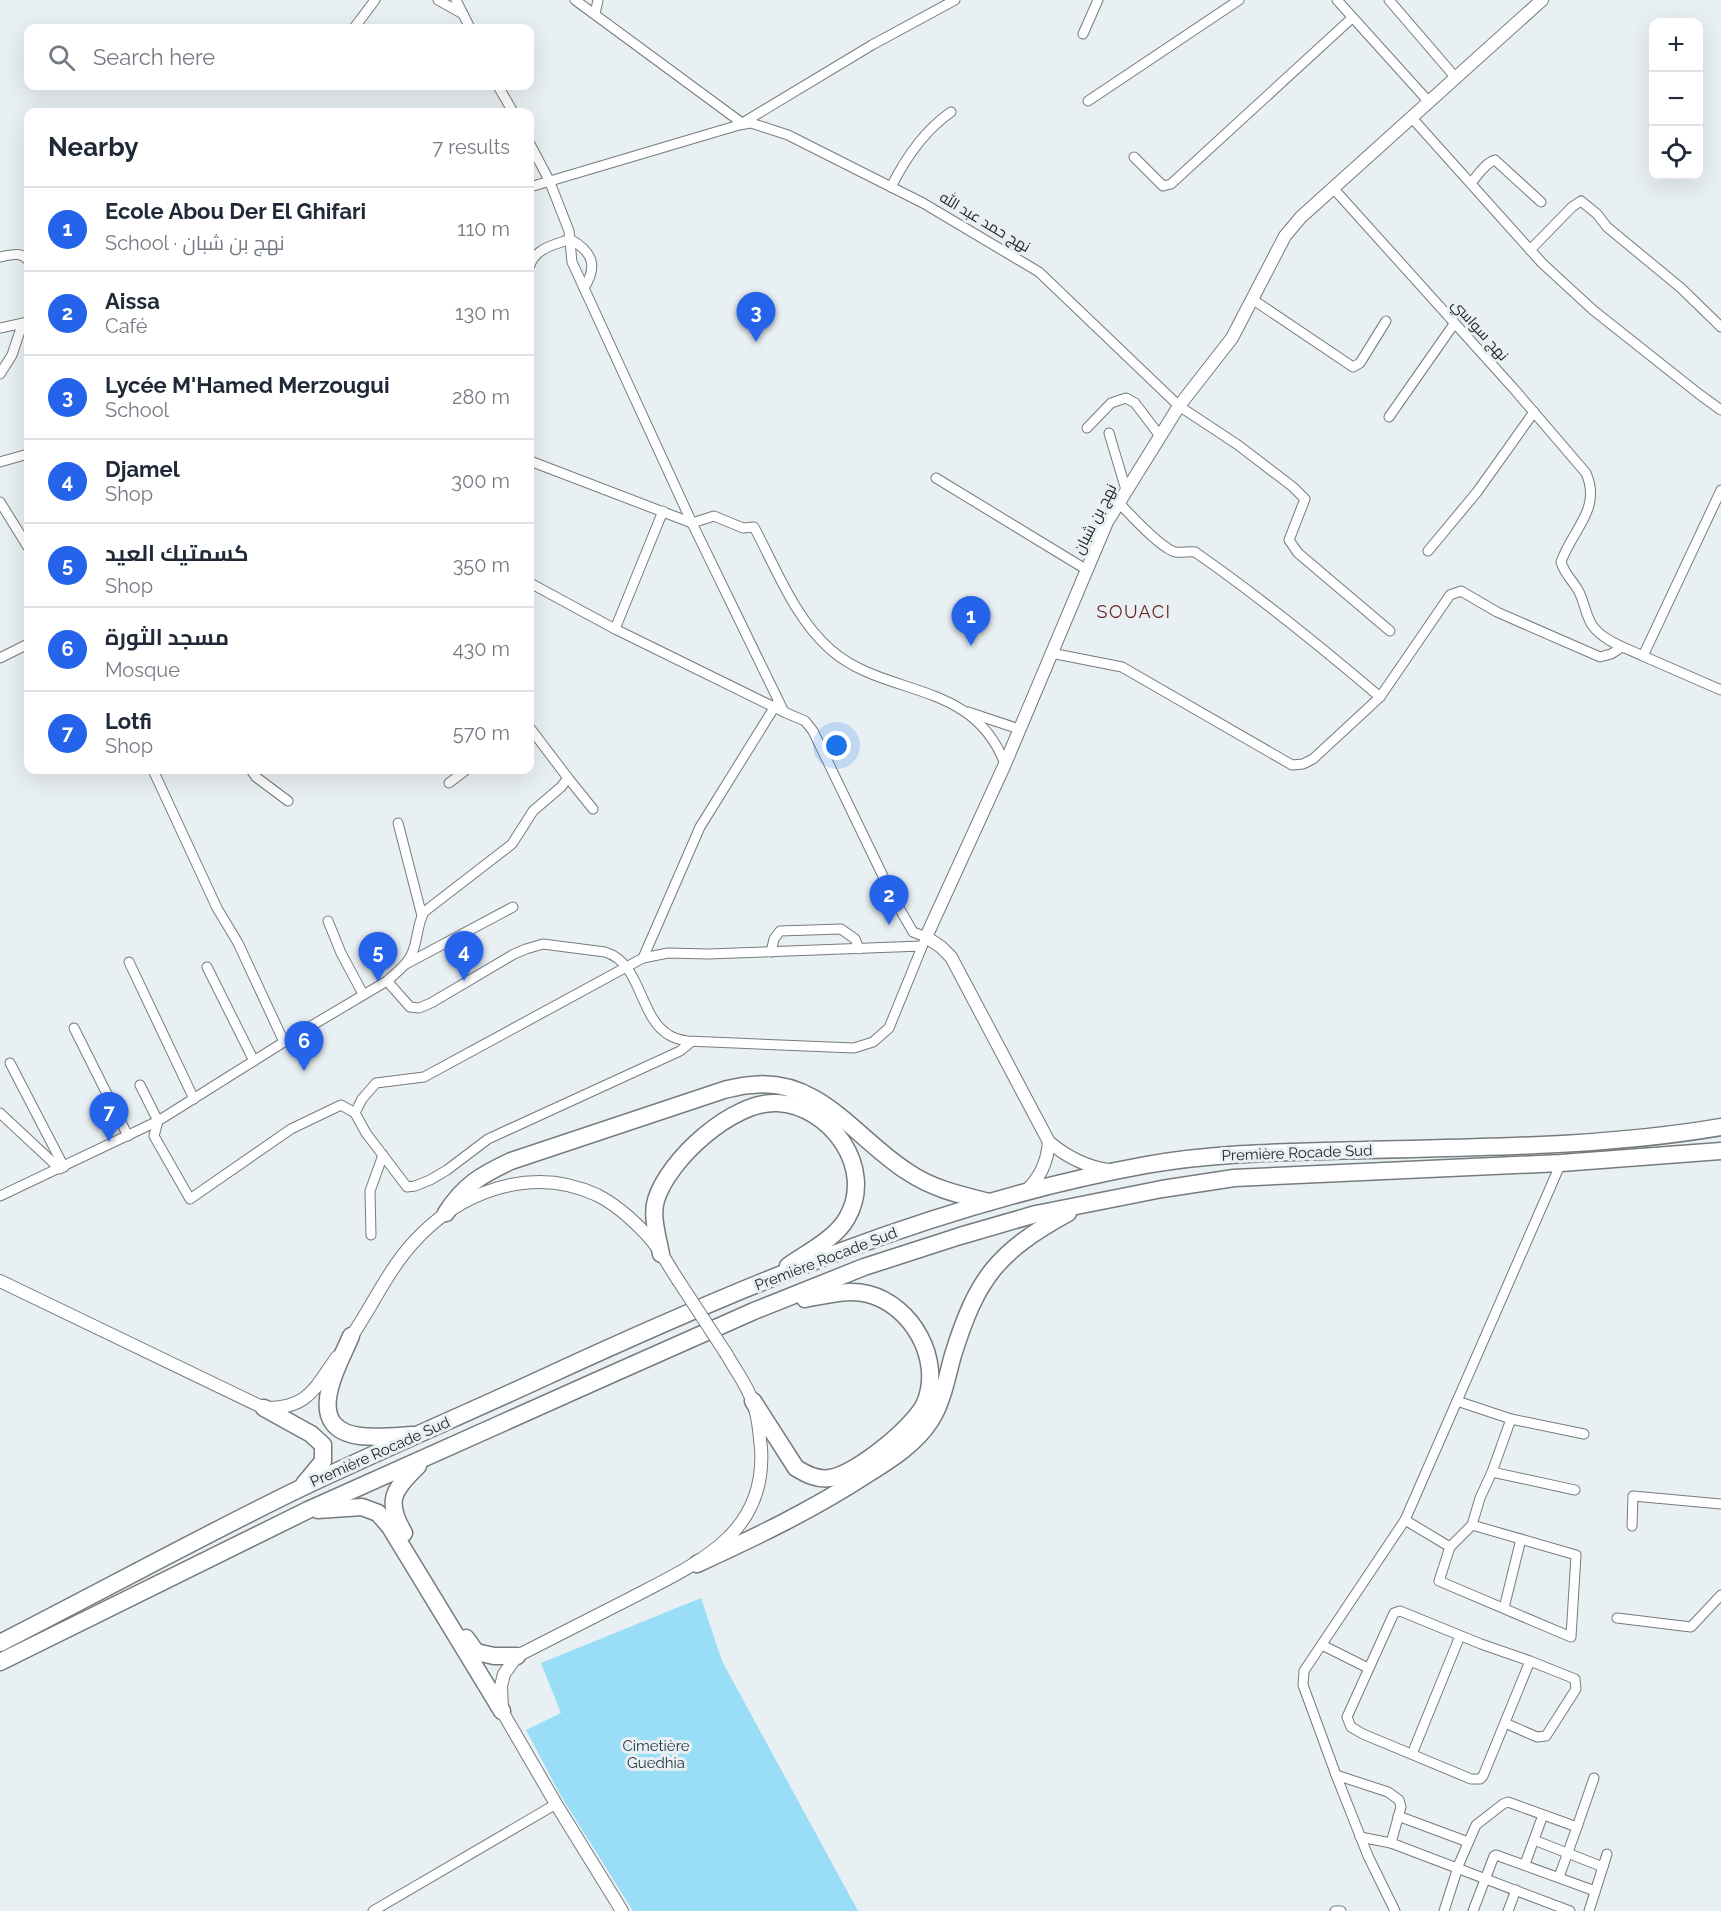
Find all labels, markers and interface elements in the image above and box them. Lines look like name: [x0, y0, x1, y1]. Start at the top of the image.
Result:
map controls: [1649, 18, 1703, 180]
button: +: [1649, 18, 1703, 72]
search box: [24, 24, 534, 90]
icon: search: [45, 41, 78, 74]
text: Search here: [93, 44, 215, 70]
button: −: [1649, 72, 1703, 126]
button: locate: [1649, 126, 1703, 180]
text: Nearby: [48, 132, 138, 162]
text: 7 results: [432, 135, 510, 159]
street label: نهج حمد عبد الله: [935, 187, 1034, 258]
text: Ecole Abou Der El Ghifari: [105, 198, 366, 224]
text: 1: [63, 217, 72, 241]
text: 110 m: [457, 217, 510, 241]
text: School · نهج بن شبان: [105, 231, 285, 255]
text: Aissa: [105, 288, 160, 314]
pin: 3: [736, 292, 776, 342]
street label: نهج سواسي: [1445, 296, 1512, 366]
text: 2: [62, 301, 73, 325]
text: 130 m: [455, 301, 510, 325]
text: Café: [105, 314, 148, 338]
text: Lycée M'Hamed Merzougui: [105, 372, 390, 398]
text: 3: [62, 385, 73, 409]
text: 280 m: [452, 385, 510, 409]
text: School: [105, 398, 169, 422]
text: Djamel: [105, 456, 180, 482]
text: 4: [62, 469, 73, 493]
text: 300 m: [451, 469, 510, 493]
street label: نهج بن شبان: [1070, 481, 1122, 558]
text: Shop: [105, 482, 153, 506]
text: كسمتيك العيد: [105, 540, 249, 566]
text: 5: [62, 553, 73, 577]
text: 350 m: [453, 553, 510, 577]
text: Shop: [105, 574, 153, 598]
pin: 1: [952, 596, 990, 646]
district label: SOUACI: [1096, 601, 1172, 622]
text: مسجد الثورة: [105, 624, 229, 650]
text: 6: [61, 637, 74, 661]
text: 430 m: [453, 637, 510, 661]
text: Mosque: [105, 658, 180, 682]
text: Lotfi: [105, 708, 152, 734]
text: 7: [62, 721, 73, 745]
text: 570 m: [453, 721, 510, 745]
your location: [822, 731, 851, 760]
text: Shop: [105, 734, 153, 758]
pin: 2: [870, 876, 908, 925]
pin: 5: [358, 932, 398, 982]
pin: 4: [444, 932, 484, 981]
pin: 6: [284, 1022, 324, 1071]
pin: 7: [90, 1092, 128, 1142]
street label: Première Rocade Sud: [1221, 1141, 1373, 1165]
street label: Première Rocade Sud: [752, 1224, 900, 1294]
street label: Première Rocade Sud: [307, 1413, 453, 1491]
park label: Cimetière Guedhia: [622, 1737, 690, 1772]

